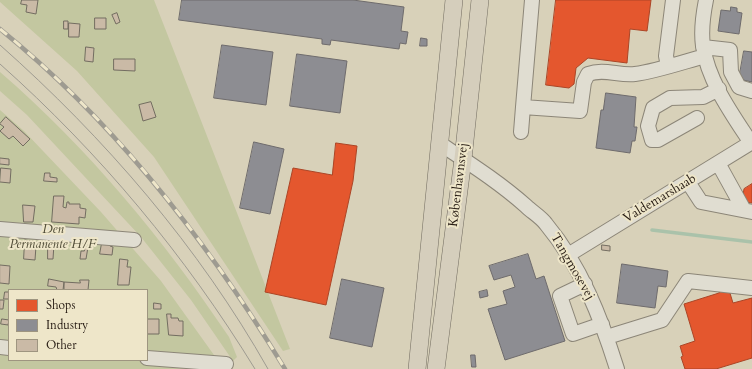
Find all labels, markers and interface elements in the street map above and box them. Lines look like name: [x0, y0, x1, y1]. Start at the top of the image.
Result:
street label: Københavnsvej: [446, 142, 472, 228]
street label: Valdemarshaab: [621, 171, 699, 227]
park label: Den Permanente H/F: [9, 222, 97, 253]
street label: Tangmosevej: [547, 231, 597, 303]
legend: [8, 289, 148, 361]
text: Shops: [46, 297, 75, 313]
text: Industry: [46, 317, 88, 333]
text: Other: [46, 337, 77, 353]

